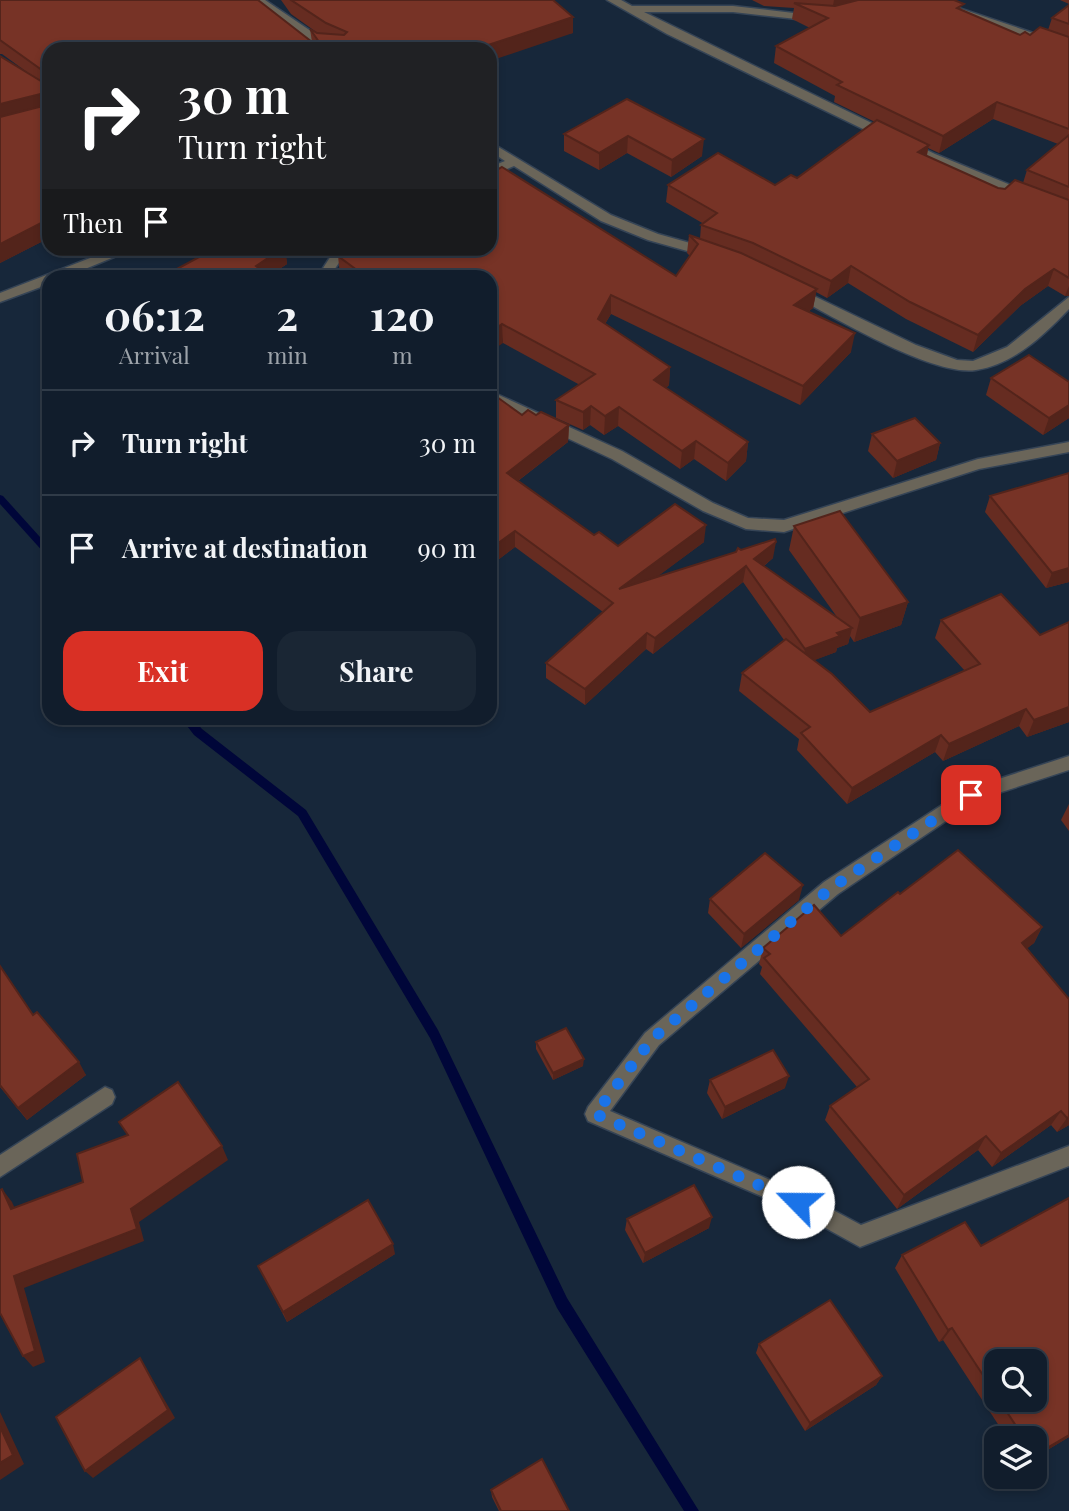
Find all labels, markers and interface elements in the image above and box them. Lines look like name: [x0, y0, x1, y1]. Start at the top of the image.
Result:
text: 30 m: [178, 61, 289, 126]
icon: right: [63, 70, 154, 161]
text: Turn right: [178, 124, 326, 167]
icon: arrive: [137, 203, 175, 241]
text: Then: [63, 205, 123, 240]
text: 06:12: [104, 286, 205, 342]
text: 2: [276, 286, 298, 342]
text: 120: [370, 286, 435, 342]
text: Arrival: [119, 339, 190, 370]
text: min: [267, 339, 308, 370]
text: m: [392, 339, 413, 370]
icon: right: [63, 424, 101, 462]
text: Turn right: [122, 425, 248, 460]
text: 30 m: [419, 425, 476, 460]
icon: arrive: [63, 529, 101, 567]
text: Arrive at destination: [122, 530, 368, 565]
text: 90 m: [418, 530, 476, 565]
button: Exit: [63, 631, 263, 711]
button: Share: [277, 631, 476, 711]
pin: [941, 765, 1001, 825]
icon: arrive: [952, 776, 990, 814]
position arrow: [761, 1165, 835, 1239]
map controls: [984, 1349, 1047, 1489]
button: search: [984, 1349, 1047, 1412]
button: layers: [984, 1426, 1047, 1489]

